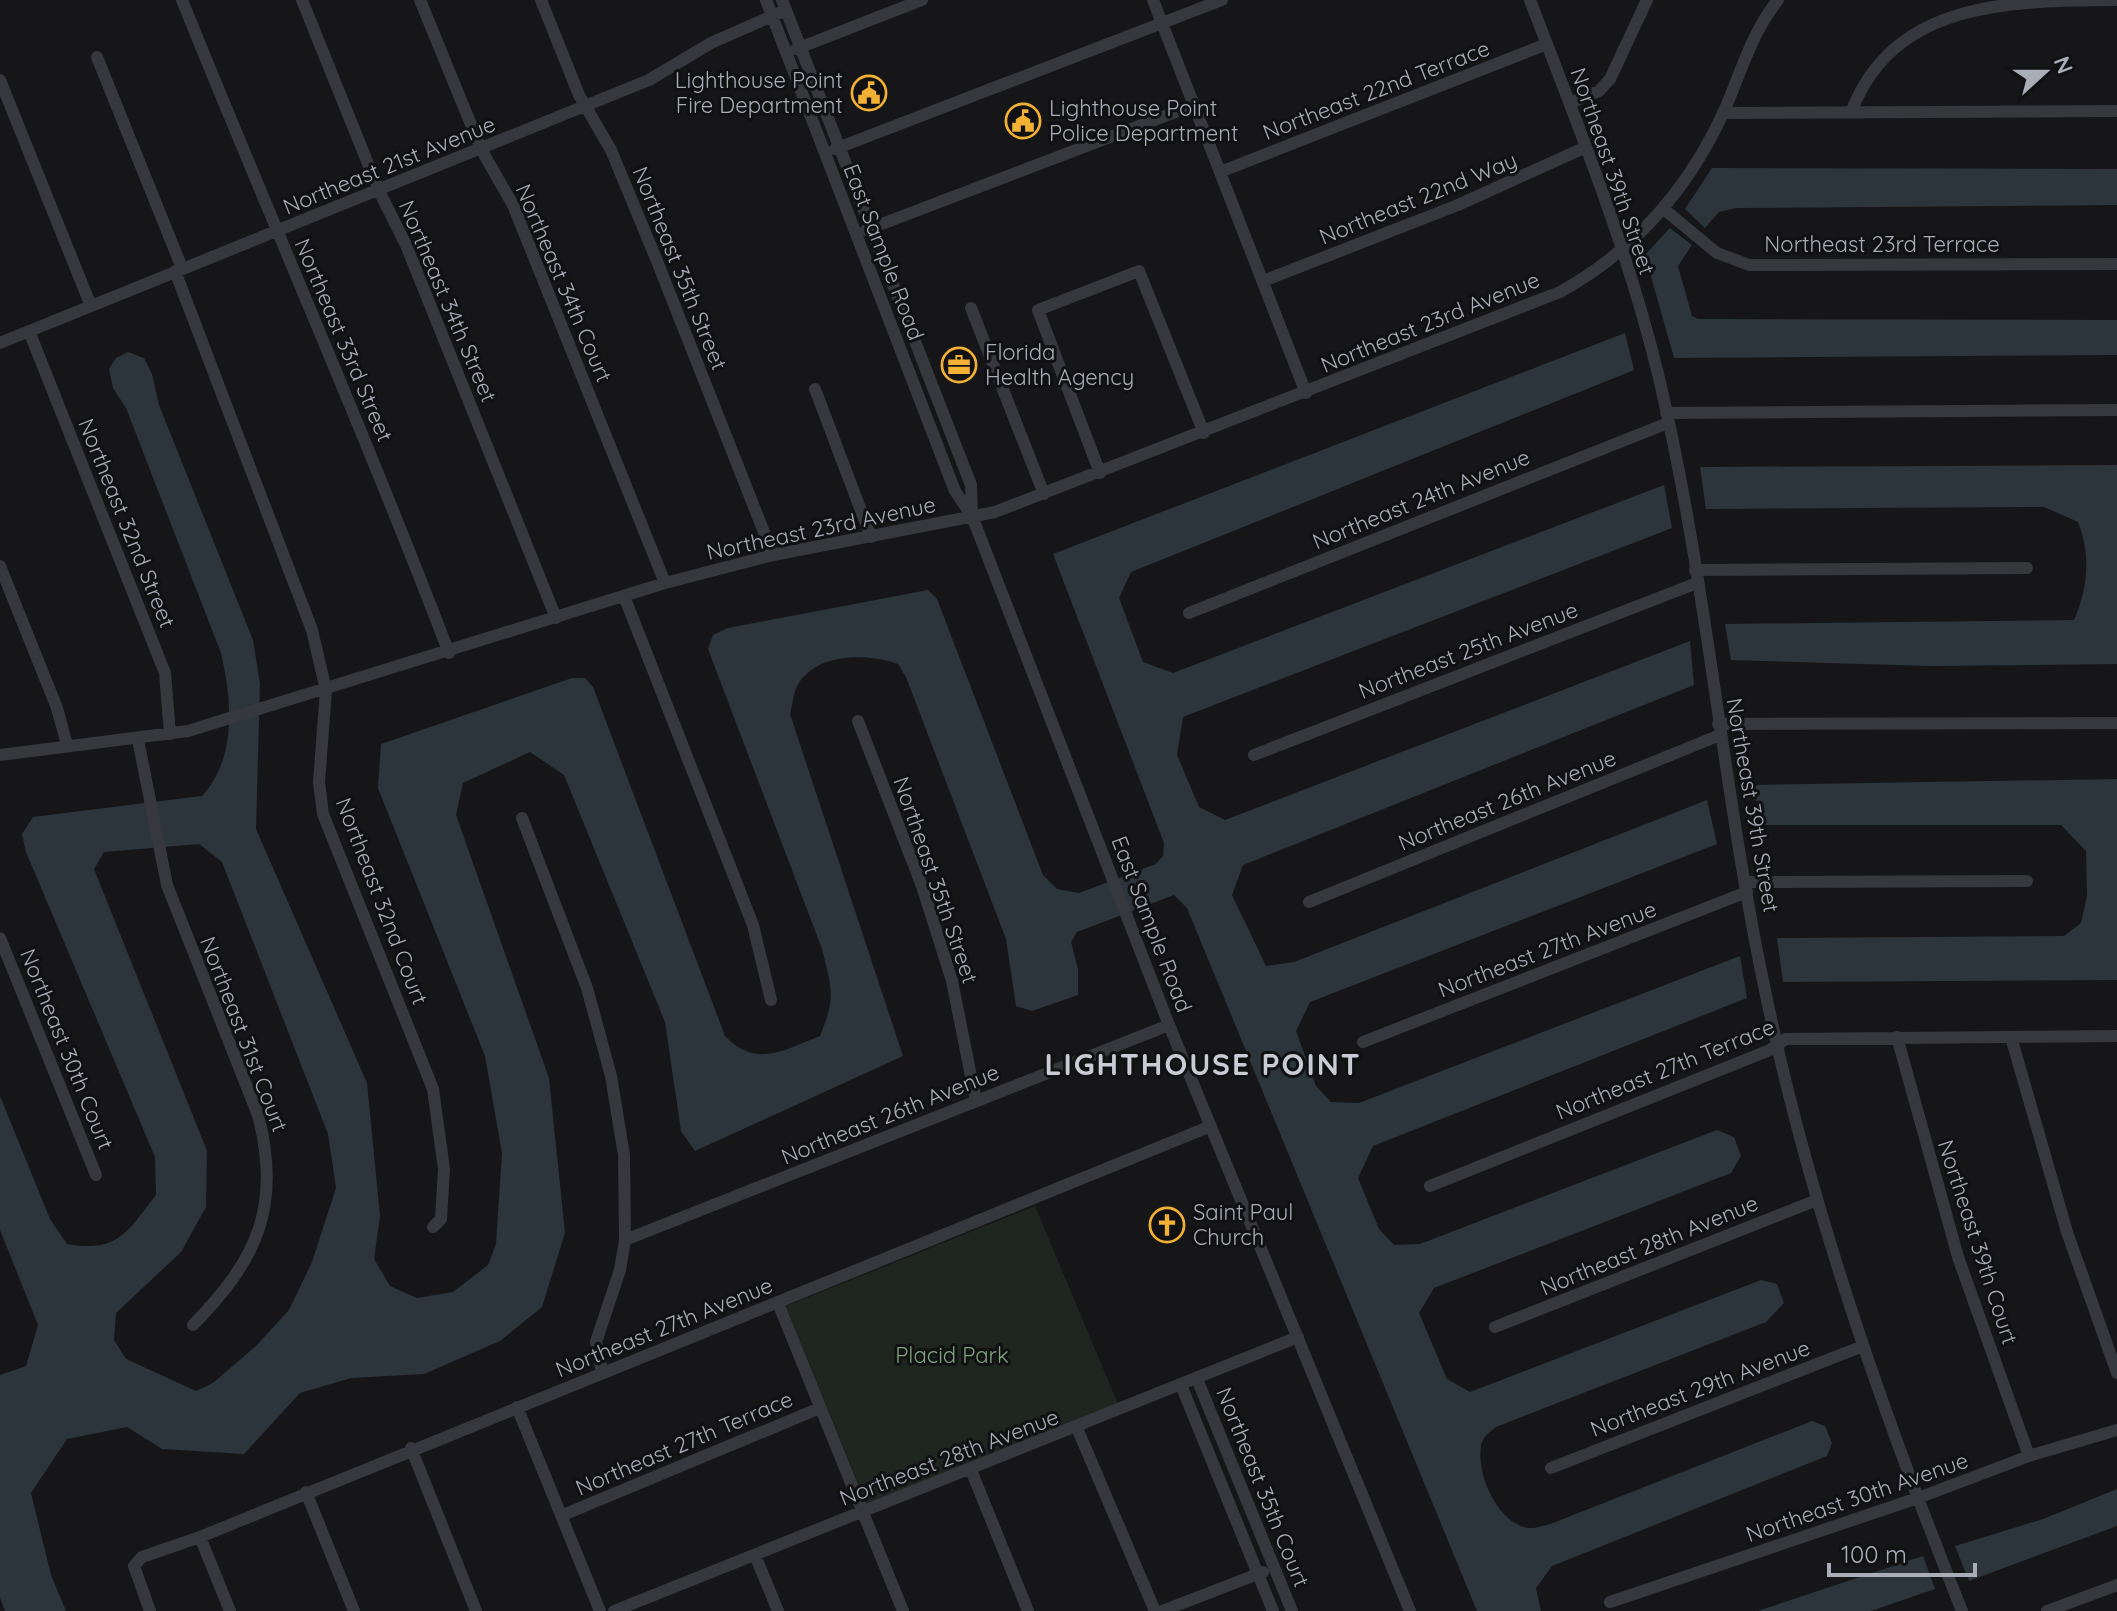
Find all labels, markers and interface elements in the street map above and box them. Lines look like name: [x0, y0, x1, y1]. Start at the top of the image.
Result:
north arrow: [2005, 32, 2085, 112]
street label: Northeast 22nd Terrace: [1259, 34, 1493, 146]
text: N: [2048, 52, 2080, 77]
street label: Northeast 39th Street: [1564, 64, 1662, 278]
place label: Lighthouse Point Fire Department: [675, 66, 843, 119]
public building icon: Lighthouse Point Fire Department: [850, 74, 888, 112]
place label: Lighthouse Point Police Department: [1049, 94, 1238, 147]
public building icon: Lighthouse Point Police Department: [1004, 102, 1042, 140]
street label: Northeast 21st Avenue: [279, 110, 499, 220]
street label: Northeast 22nd Way: [1315, 146, 1521, 250]
street label: East Sample Road: [838, 160, 930, 344]
street label: Northeast 35th Street: [626, 162, 734, 374]
street label: Northeast 34th Court: [510, 180, 618, 386]
street label: Northeast 34th Street: [393, 196, 503, 406]
street label: Northeast 23rd Terrace: [1764, 230, 2000, 258]
street label: Northeast 33rd Street: [289, 234, 399, 446]
street label: Northeast 23rd Avenue: [1316, 265, 1544, 379]
place label: Florida Health Agency: [985, 338, 1134, 391]
office icon: Florida Health Agency: [940, 346, 978, 384]
street label: Northeast 32nd Street: [72, 414, 182, 632]
street label: Northeast 24th Avenue: [1308, 443, 1534, 555]
street label: Northeast 23rd Avenue: [704, 490, 938, 566]
street label: Northeast 25th Avenue: [1354, 595, 1582, 705]
street label: Northeast 39th Street: [1720, 696, 1786, 914]
street label: Northeast 26th Avenue: [1394, 743, 1620, 857]
street label: Northeast 35th Street: [887, 773, 985, 987]
street label: Northeast 32nd Court: [330, 794, 434, 1008]
street label: East Sample Road: [1106, 832, 1198, 1016]
street label: Northeast 27th Avenue: [1434, 894, 1660, 1004]
street label: Northeast 31st Court: [194, 932, 294, 1136]
street label: Northeast 30th Court: [14, 945, 120, 1153]
street label: Northeast 27th Terrace: [1552, 1012, 1778, 1126]
district label: LIGHTHOUSE POINT: [1045, 1045, 1361, 1083]
street label: Northeast 26th Avenue: [777, 1057, 1003, 1171]
street label: Northeast 39th Court: [1932, 1136, 2024, 1348]
street label: Northeast 28th Avenue: [1536, 1188, 1762, 1302]
place label: Saint Paul Church: [1193, 1198, 1293, 1251]
church icon: Saint Paul Church: [1148, 1206, 1186, 1244]
street label: Northeast 27th Avenue: [551, 1271, 777, 1383]
street label: Northeast 29th Avenue: [1586, 1333, 1814, 1443]
park label: Placid Park: [895, 1341, 1009, 1369]
street label: Northeast 35th Court: [1210, 1383, 1316, 1591]
street label: Northeast 27th Terrace: [571, 1385, 797, 1501]
street label: Northeast 28th Avenue: [835, 1402, 1063, 1512]
street label: Northeast 30th Avenue: [1742, 1446, 1972, 1548]
scale bar: [1829, 1527, 1975, 1577]
text: 100 m: [1841, 1539, 1907, 1569]

